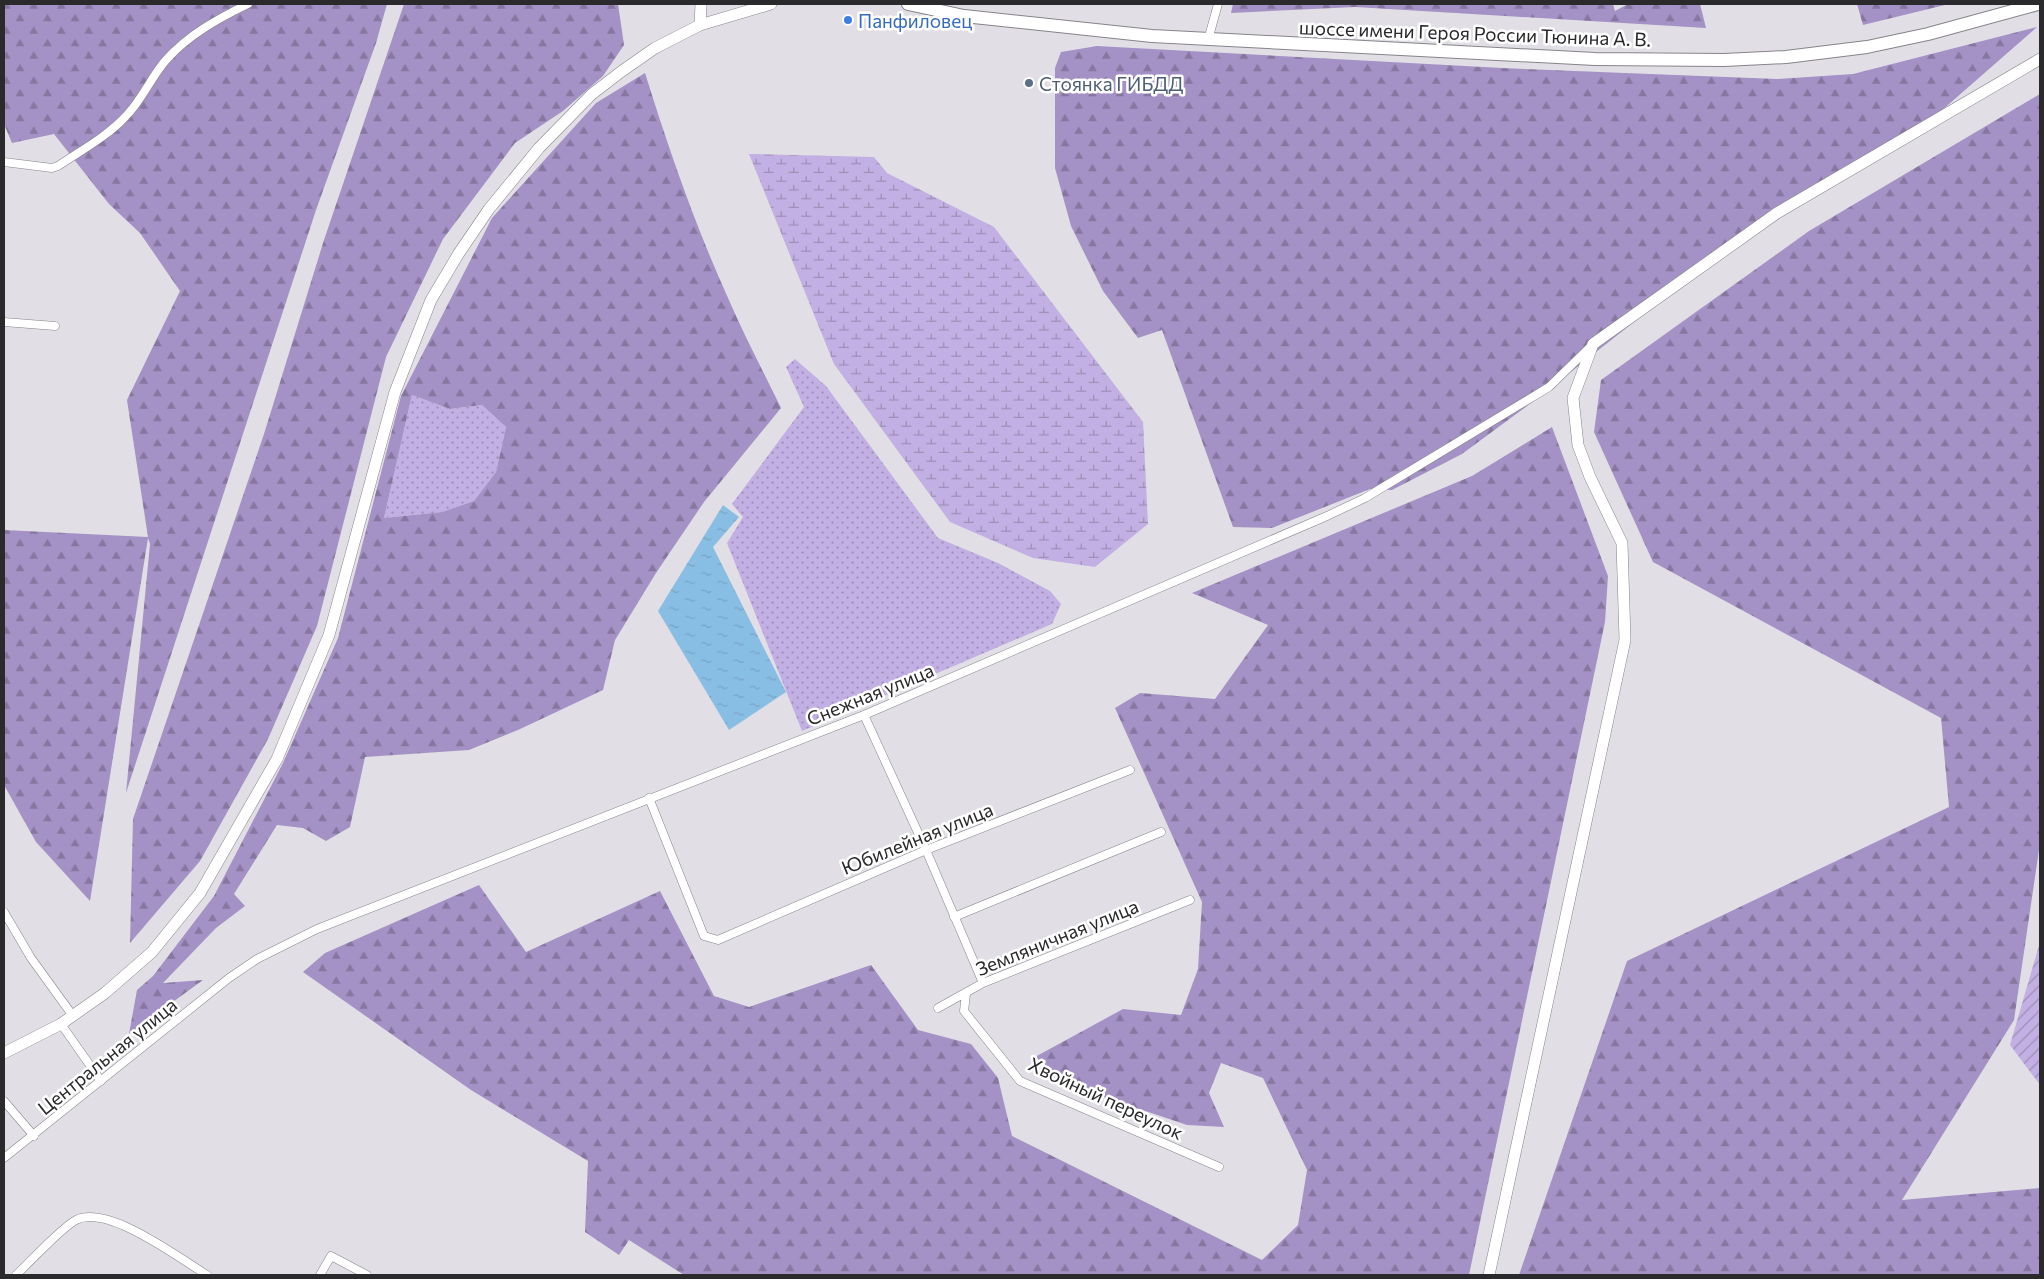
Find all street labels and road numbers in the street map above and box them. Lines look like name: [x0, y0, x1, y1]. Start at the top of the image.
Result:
street label: шоссе имени Героя России Тюнина А. В.: [1299, 15, 1651, 51]
street label: Снежная улица: [803, 658, 937, 730]
street label: Юбилейная улица: [838, 797, 996, 879]
street label: Земляничная улица: [972, 894, 1142, 980]
street label: Центральная улица: [33, 993, 181, 1119]
street label: Хвойный переулок: [1025, 1052, 1187, 1144]

